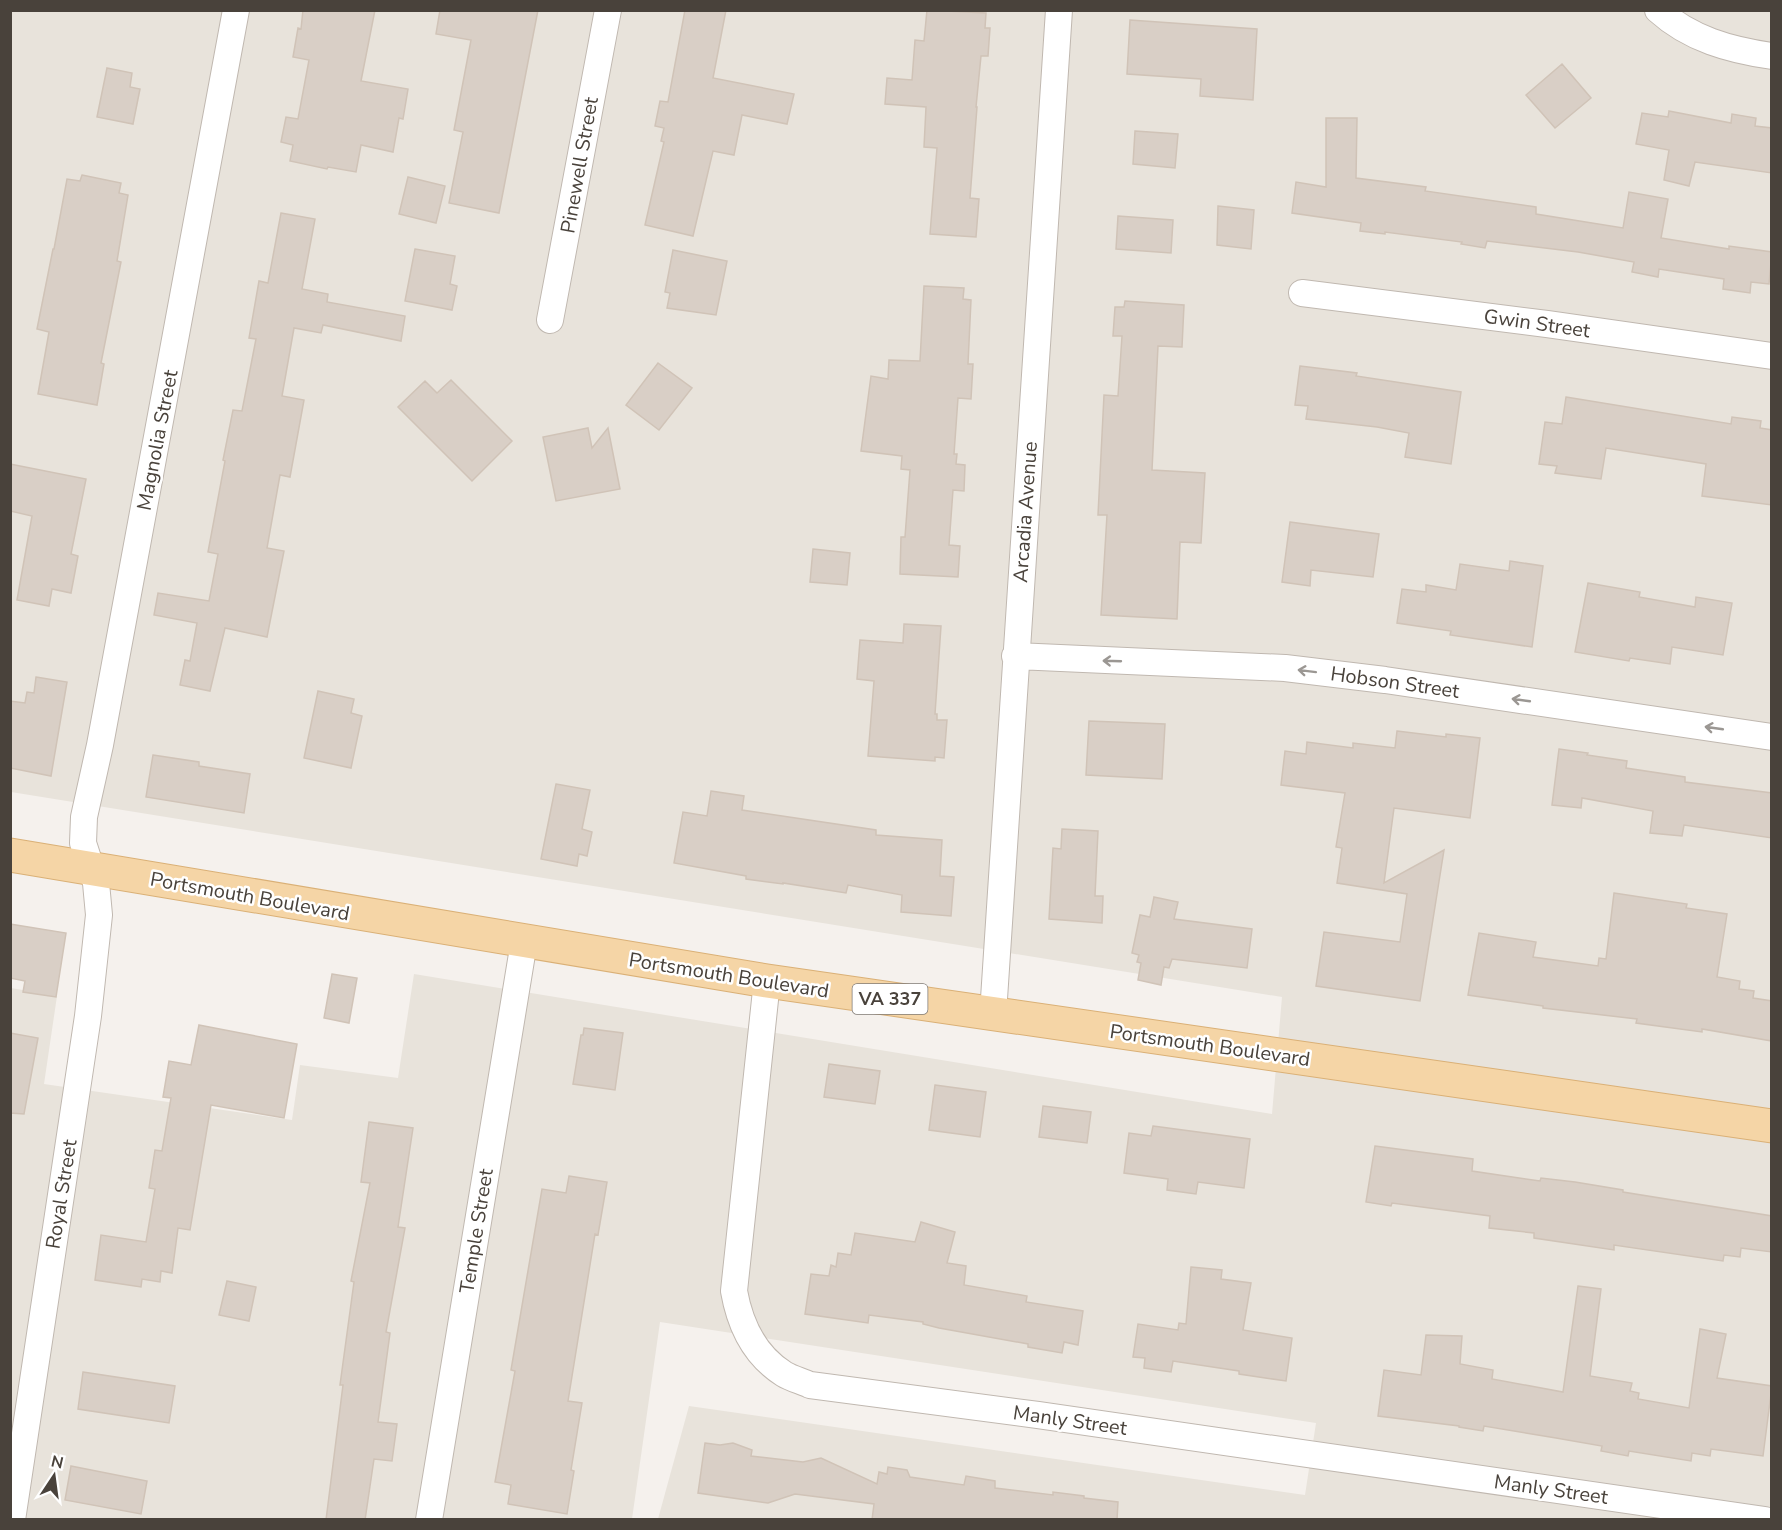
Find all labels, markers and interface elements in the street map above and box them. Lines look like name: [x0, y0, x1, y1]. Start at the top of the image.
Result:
street label: Pinewell Street: [554, 94, 605, 235]
street label: Gwin Street: [1482, 303, 1593, 344]
street label: Magnolia Street: [131, 366, 185, 513]
street label: Arcadia Avenue: [1007, 441, 1044, 584]
one-way arrow: [1102, 655, 1122, 666]
street label: Hobson Street: [1329, 660, 1462, 705]
one-way arrow: [1297, 665, 1317, 676]
one-way arrow: [1511, 694, 1531, 705]
one-way arrow: [1704, 723, 1724, 734]
street label: Portsmouth Boulevard: [148, 866, 352, 927]
street label: Portsmouth Boulevard: [627, 946, 831, 1005]
road number: VA 337: [852, 984, 928, 1014]
street label: Portsmouth Boulevard: [1108, 1018, 1312, 1073]
street label: Royal Street: [40, 1136, 84, 1251]
street label: Temple Street: [453, 1166, 500, 1295]
street label: Manly Street: [1011, 1399, 1130, 1442]
north arrow: [24, 1446, 84, 1506]
text: N: [49, 1450, 65, 1474]
street label: Manly Street: [1492, 1468, 1611, 1511]

